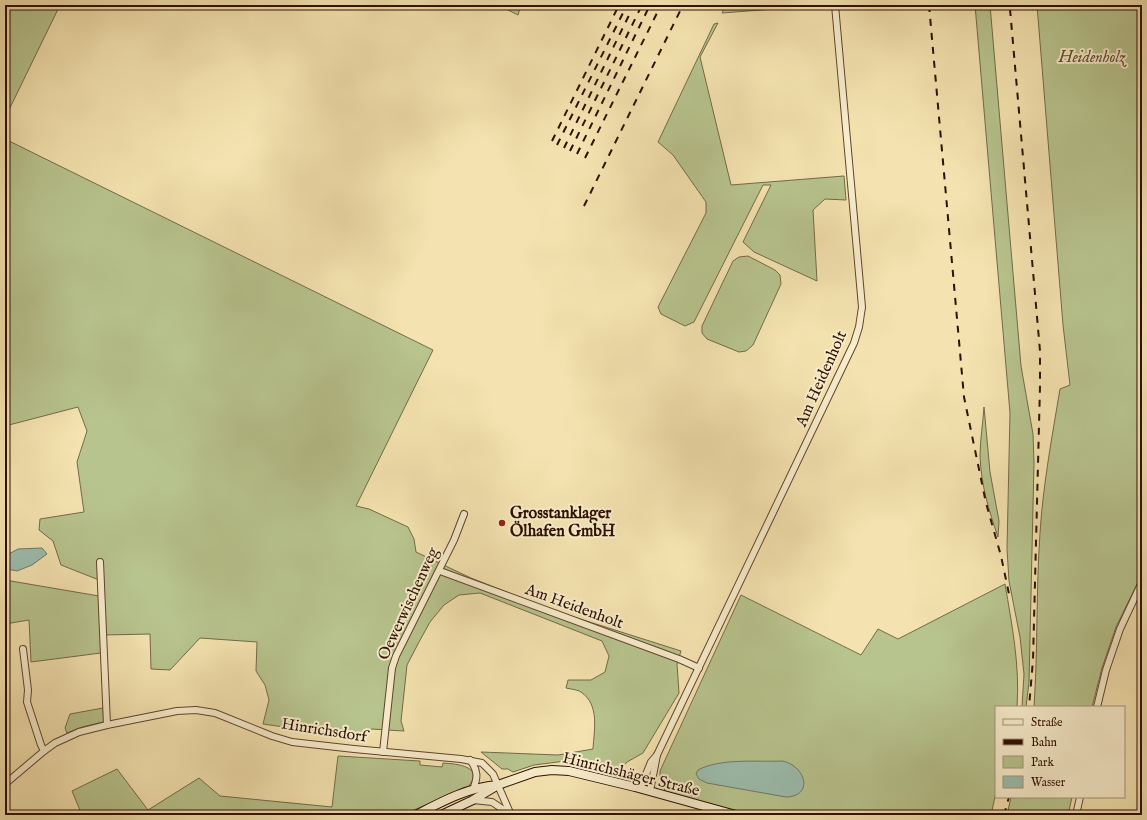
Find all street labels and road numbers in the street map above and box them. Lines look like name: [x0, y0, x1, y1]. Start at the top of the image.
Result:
street label: Am Heidenholt: [792, 327, 852, 431]
street label: Oewerwischenweg: [374, 544, 444, 664]
street label: Am Heidenholt: [521, 580, 626, 634]
street label: Hinrichsdorf: [280, 714, 371, 748]
street label: Hinrichshäger Straße: [560, 748, 702, 802]

